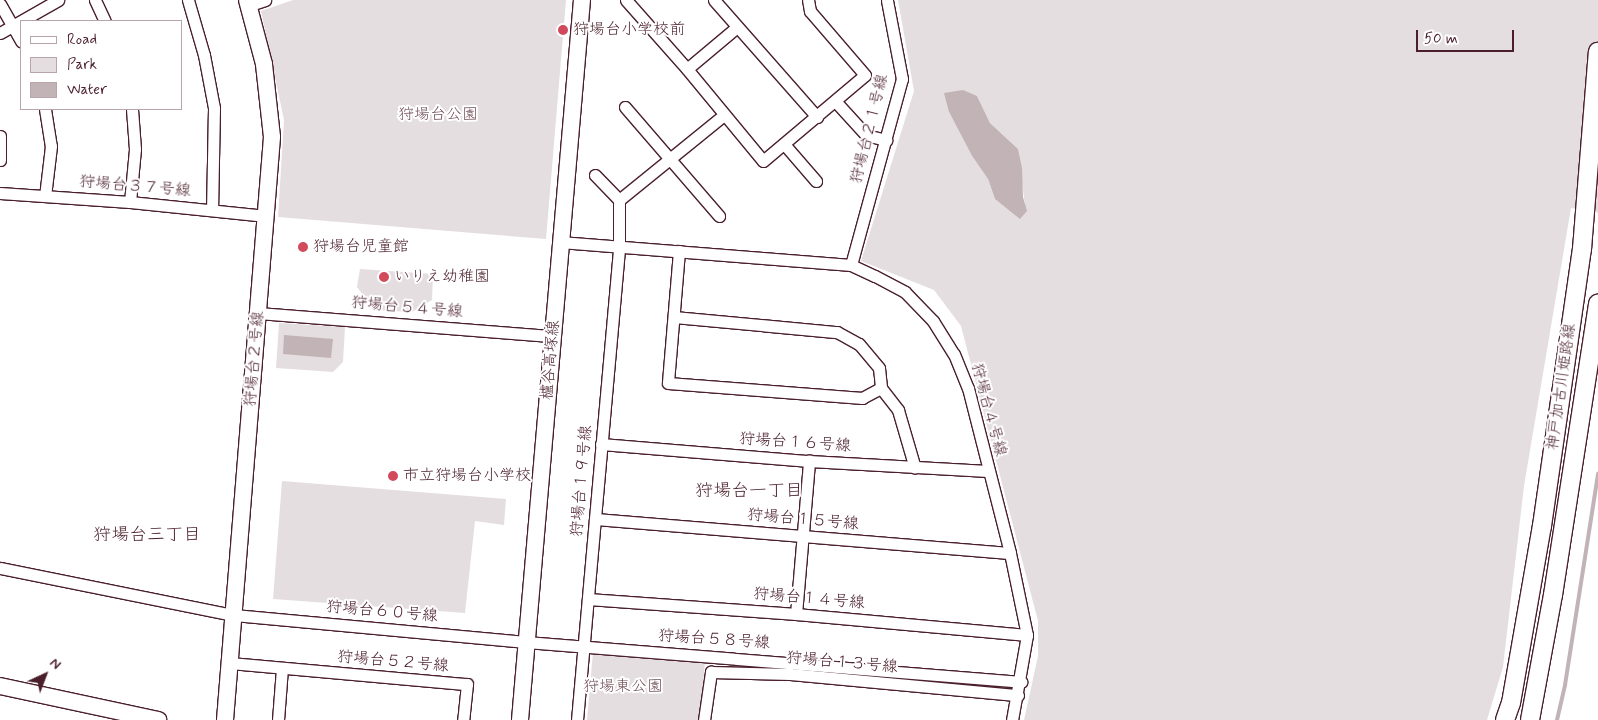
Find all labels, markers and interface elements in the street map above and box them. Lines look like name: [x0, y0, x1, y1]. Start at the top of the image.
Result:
legend: [20, 20, 182, 110]
place label: 狩場台小学校前: [573, 20, 685, 40]
scale bar: [1418, 20, 1516, 52]
marker: 狩場台小学校前: [557, 24, 569, 36]
text: 50 m: [1424, 29, 1458, 49]
text: Road: [67, 30, 97, 50]
text: Park: [67, 55, 97, 75]
street label: 狩場台２１号線: [847, 72, 893, 186]
text: Water: [67, 80, 107, 100]
park label: 狩場台公園: [398, 105, 478, 125]
street label: 狩場台３７号線: [78, 173, 192, 201]
place label: 狩場台児童館: [313, 237, 409, 257]
marker: 狩場台児童館: [297, 241, 309, 253]
place label: いりえ幼稚園: [394, 267, 490, 287]
marker: いりえ幼稚園: [378, 271, 390, 283]
street label: 狩場台５４号線: [350, 294, 464, 322]
street label: 狩場台２号線: [241, 310, 269, 408]
street label: 櫨谷高塚線: [538, 319, 564, 401]
street label: 神戸加古川姫路線: [1544, 322, 1580, 452]
street label: 狩場台４号線: [966, 361, 1010, 459]
street label: 狩場台１９号線: [568, 424, 596, 538]
street label: 狩場台１６号線: [738, 430, 852, 456]
place label: 市立狩場台小学校: [403, 466, 531, 486]
marker: 市立狩場台小学校: [387, 470, 399, 482]
district label: 狩場台一丁目: [695, 480, 803, 502]
street label: 狩場台１５号線: [746, 506, 860, 534]
district label: 狩場台三丁目: [93, 524, 201, 546]
street label: 狩場台１４号線: [752, 585, 866, 613]
street label: 狩場台６０号線: [325, 598, 439, 626]
street label: 狩場台５８号線: [657, 627, 771, 653]
street label: 狩場台５２号線: [336, 648, 450, 676]
street label: 狩場台１３号線: [785, 649, 899, 677]
north arrow: [20, 650, 70, 700]
text: N: [46, 654, 65, 674]
park label: 狩場東公園: [583, 677, 663, 697]

